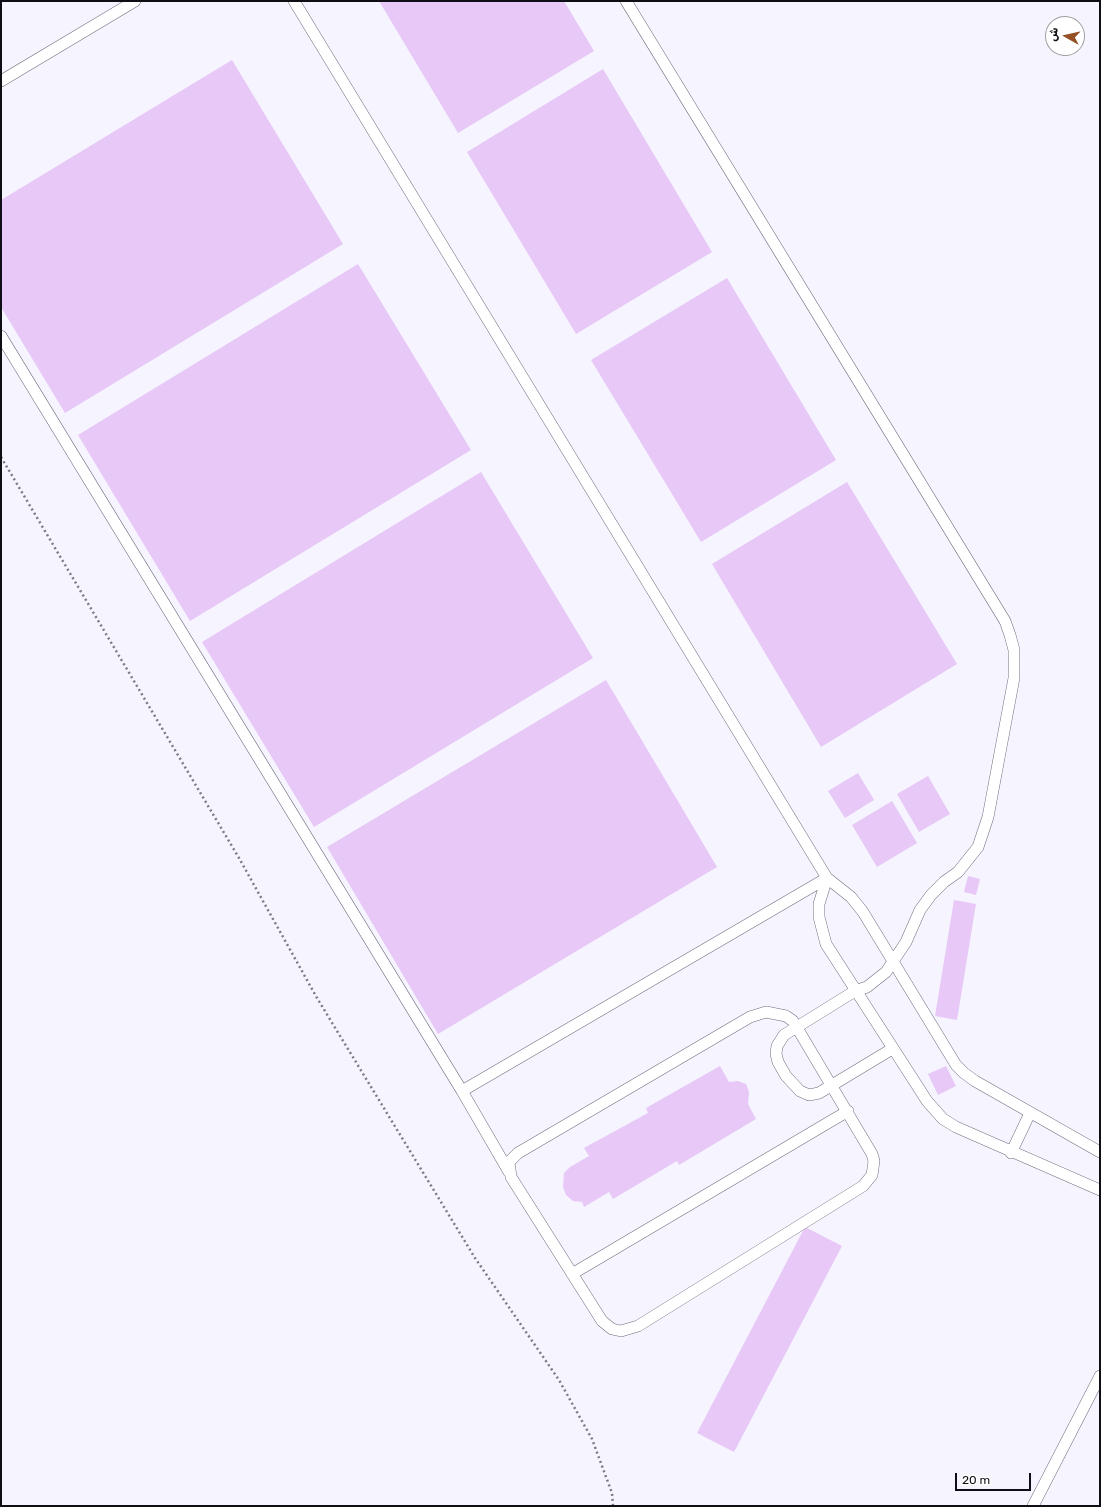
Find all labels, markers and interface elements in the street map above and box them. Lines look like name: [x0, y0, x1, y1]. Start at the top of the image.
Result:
north arrow: [1045, 16, 1085, 56]
text: ش: [1046, 27, 1061, 42]
scale bar: [957, 1465, 1033, 1491]
text: 20 m: [962, 1473, 990, 1487]

